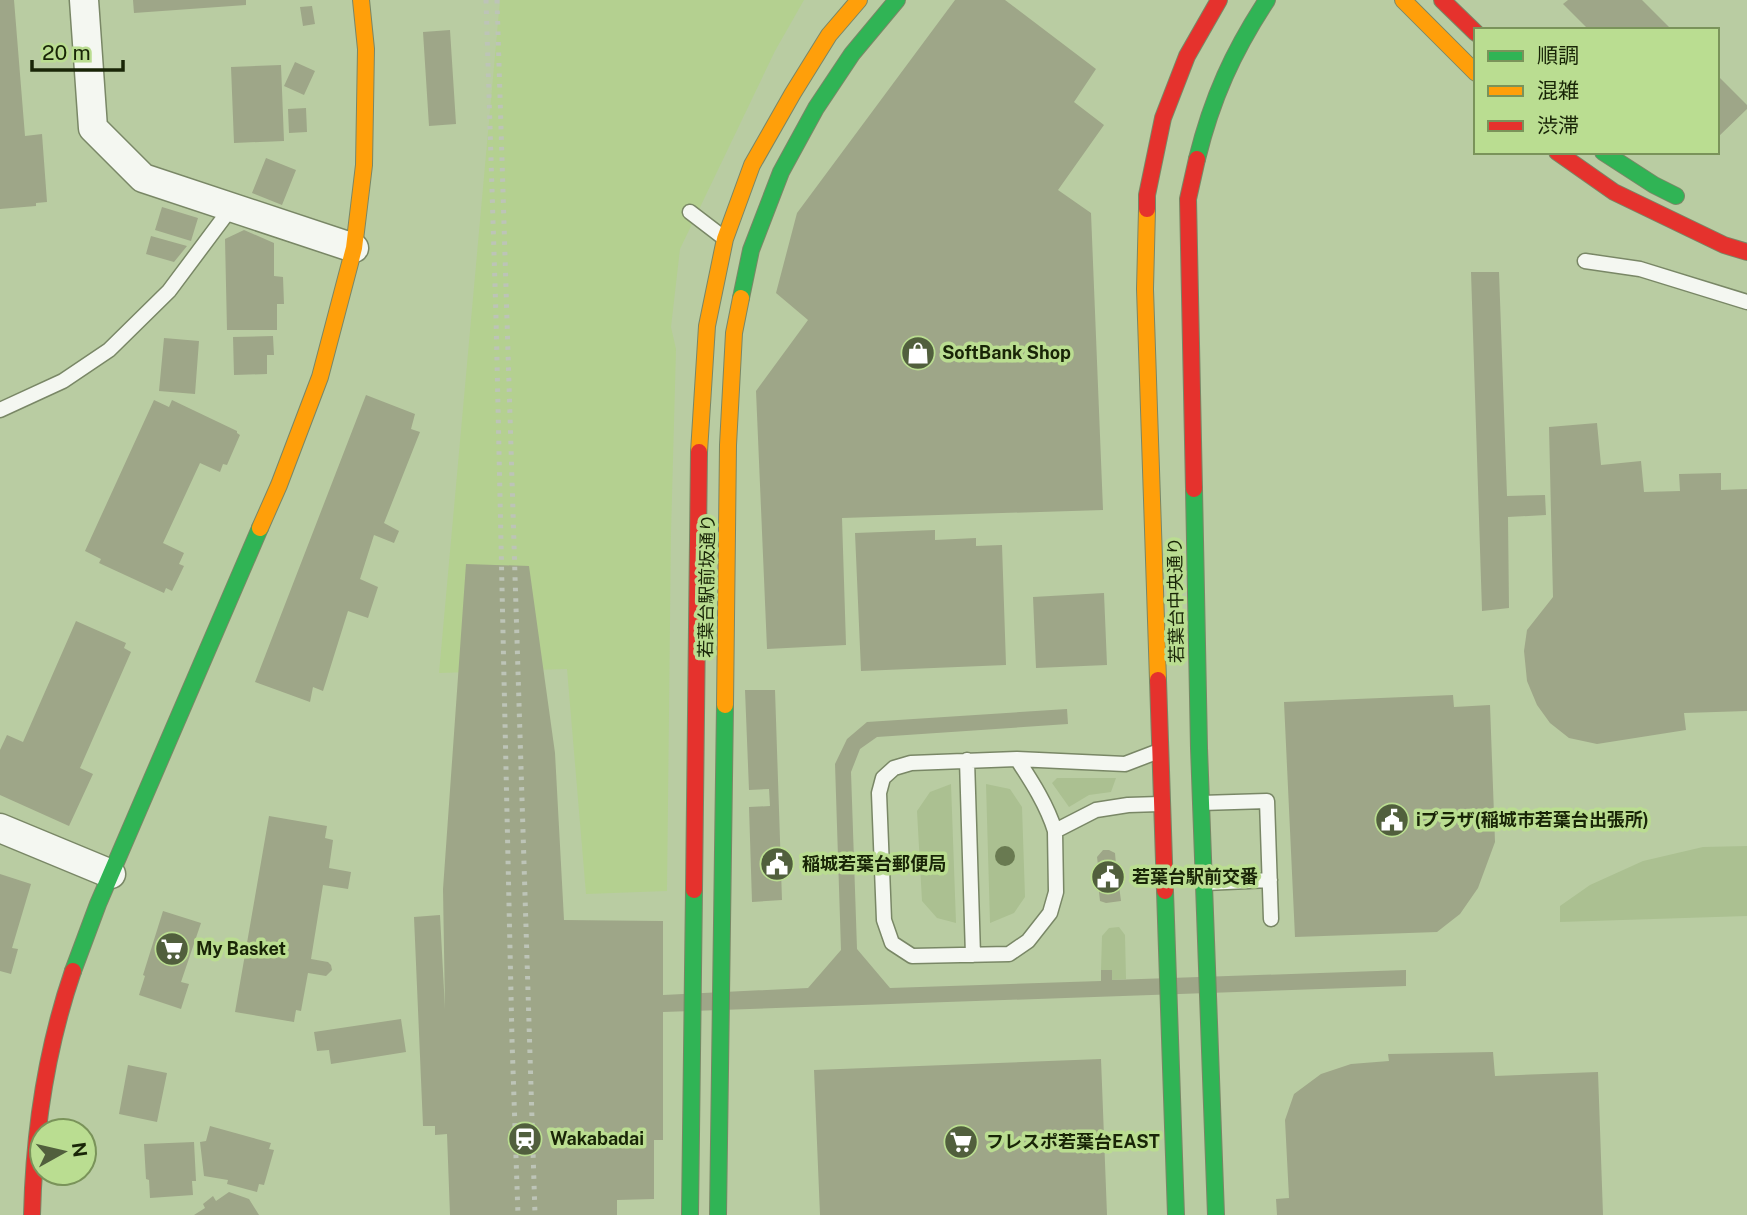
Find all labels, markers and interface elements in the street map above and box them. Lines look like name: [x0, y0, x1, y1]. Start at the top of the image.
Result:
scale bar: [32, 28, 122, 72]
legend: [1474, 28, 1719, 154]
text: 20 m: [42, 40, 91, 65]
text: 順調: [1537, 43, 1579, 68]
text: 混雑: [1537, 78, 1579, 103]
text: 渋滞: [1537, 113, 1579, 138]
shop icon: SoftBank Shop: [899, 334, 937, 372]
place label: SoftBank Shop: [942, 342, 1071, 363]
street label: 若葉台駅前坂通り: [695, 514, 718, 658]
street label: 若葉台中央通り: [1164, 537, 1187, 663]
public building icon: iプラザ(稲城市若葉台出張所): [1373, 801, 1411, 839]
place label: iプラザ(稲城市若葉台出張所): [1416, 809, 1649, 830]
public building icon: 稲城若葉台郵便局: [758, 845, 796, 883]
place label: 稲城若葉台郵便局: [802, 853, 946, 874]
public building icon: 若葉台駅前交番: [1089, 858, 1127, 896]
place label: 若葉台駅前交番: [1132, 866, 1258, 887]
supermarket icon: My Basket: [153, 930, 191, 968]
place label: My Basket: [196, 938, 286, 959]
north arrow: [28, 1117, 98, 1187]
station icon: Wakabadai: [506, 1120, 544, 1158]
supermarket icon: フレスポ若葉台EAST: [942, 1123, 980, 1161]
place label: Wakabadai: [550, 1128, 644, 1149]
place label: フレスポ若葉台EAST: [986, 1131, 1160, 1152]
text: N: [68, 1141, 92, 1159]

